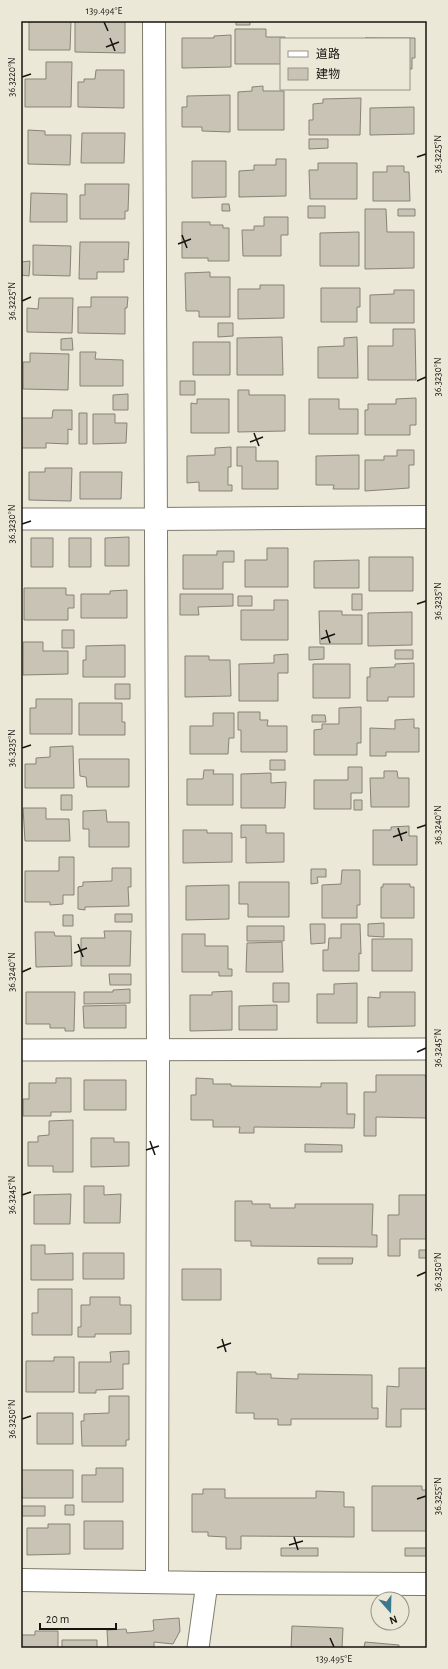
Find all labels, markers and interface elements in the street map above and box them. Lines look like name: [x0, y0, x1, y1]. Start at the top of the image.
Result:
text: 139.494°E: [86, 6, 122, 16]
legend: [280, 38, 410, 90]
text: 道路: [316, 47, 340, 60]
text: 36.3220°N: [7, 57, 17, 97]
text: 建物: [316, 67, 340, 80]
text: 36.3225°N: [433, 135, 443, 173]
text: 36.3225°N: [7, 282, 17, 320]
text: 36.3230°N: [433, 358, 443, 396]
text: 36.3230°N: [7, 505, 17, 543]
text: 36.3235°N: [433, 582, 443, 620]
text: 36.3235°N: [7, 729, 17, 767]
text: 36.3240°N: [433, 805, 443, 845]
text: 36.3240°N: [7, 952, 17, 992]
text: 36.3245°N: [433, 1029, 443, 1067]
text: 36.3245°N: [7, 1176, 17, 1214]
text: 36.3250°N: [433, 1253, 443, 1292]
text: 36.3250°N: [7, 1400, 17, 1439]
text: 36.3255°N: [433, 1477, 443, 1515]
north arrow: [370, 1591, 410, 1631]
scale bar: [40, 1605, 116, 1631]
text: 20 m: [46, 1613, 69, 1625]
text: N: [388, 1613, 399, 1626]
text: 139.495°E: [316, 1654, 352, 1664]

